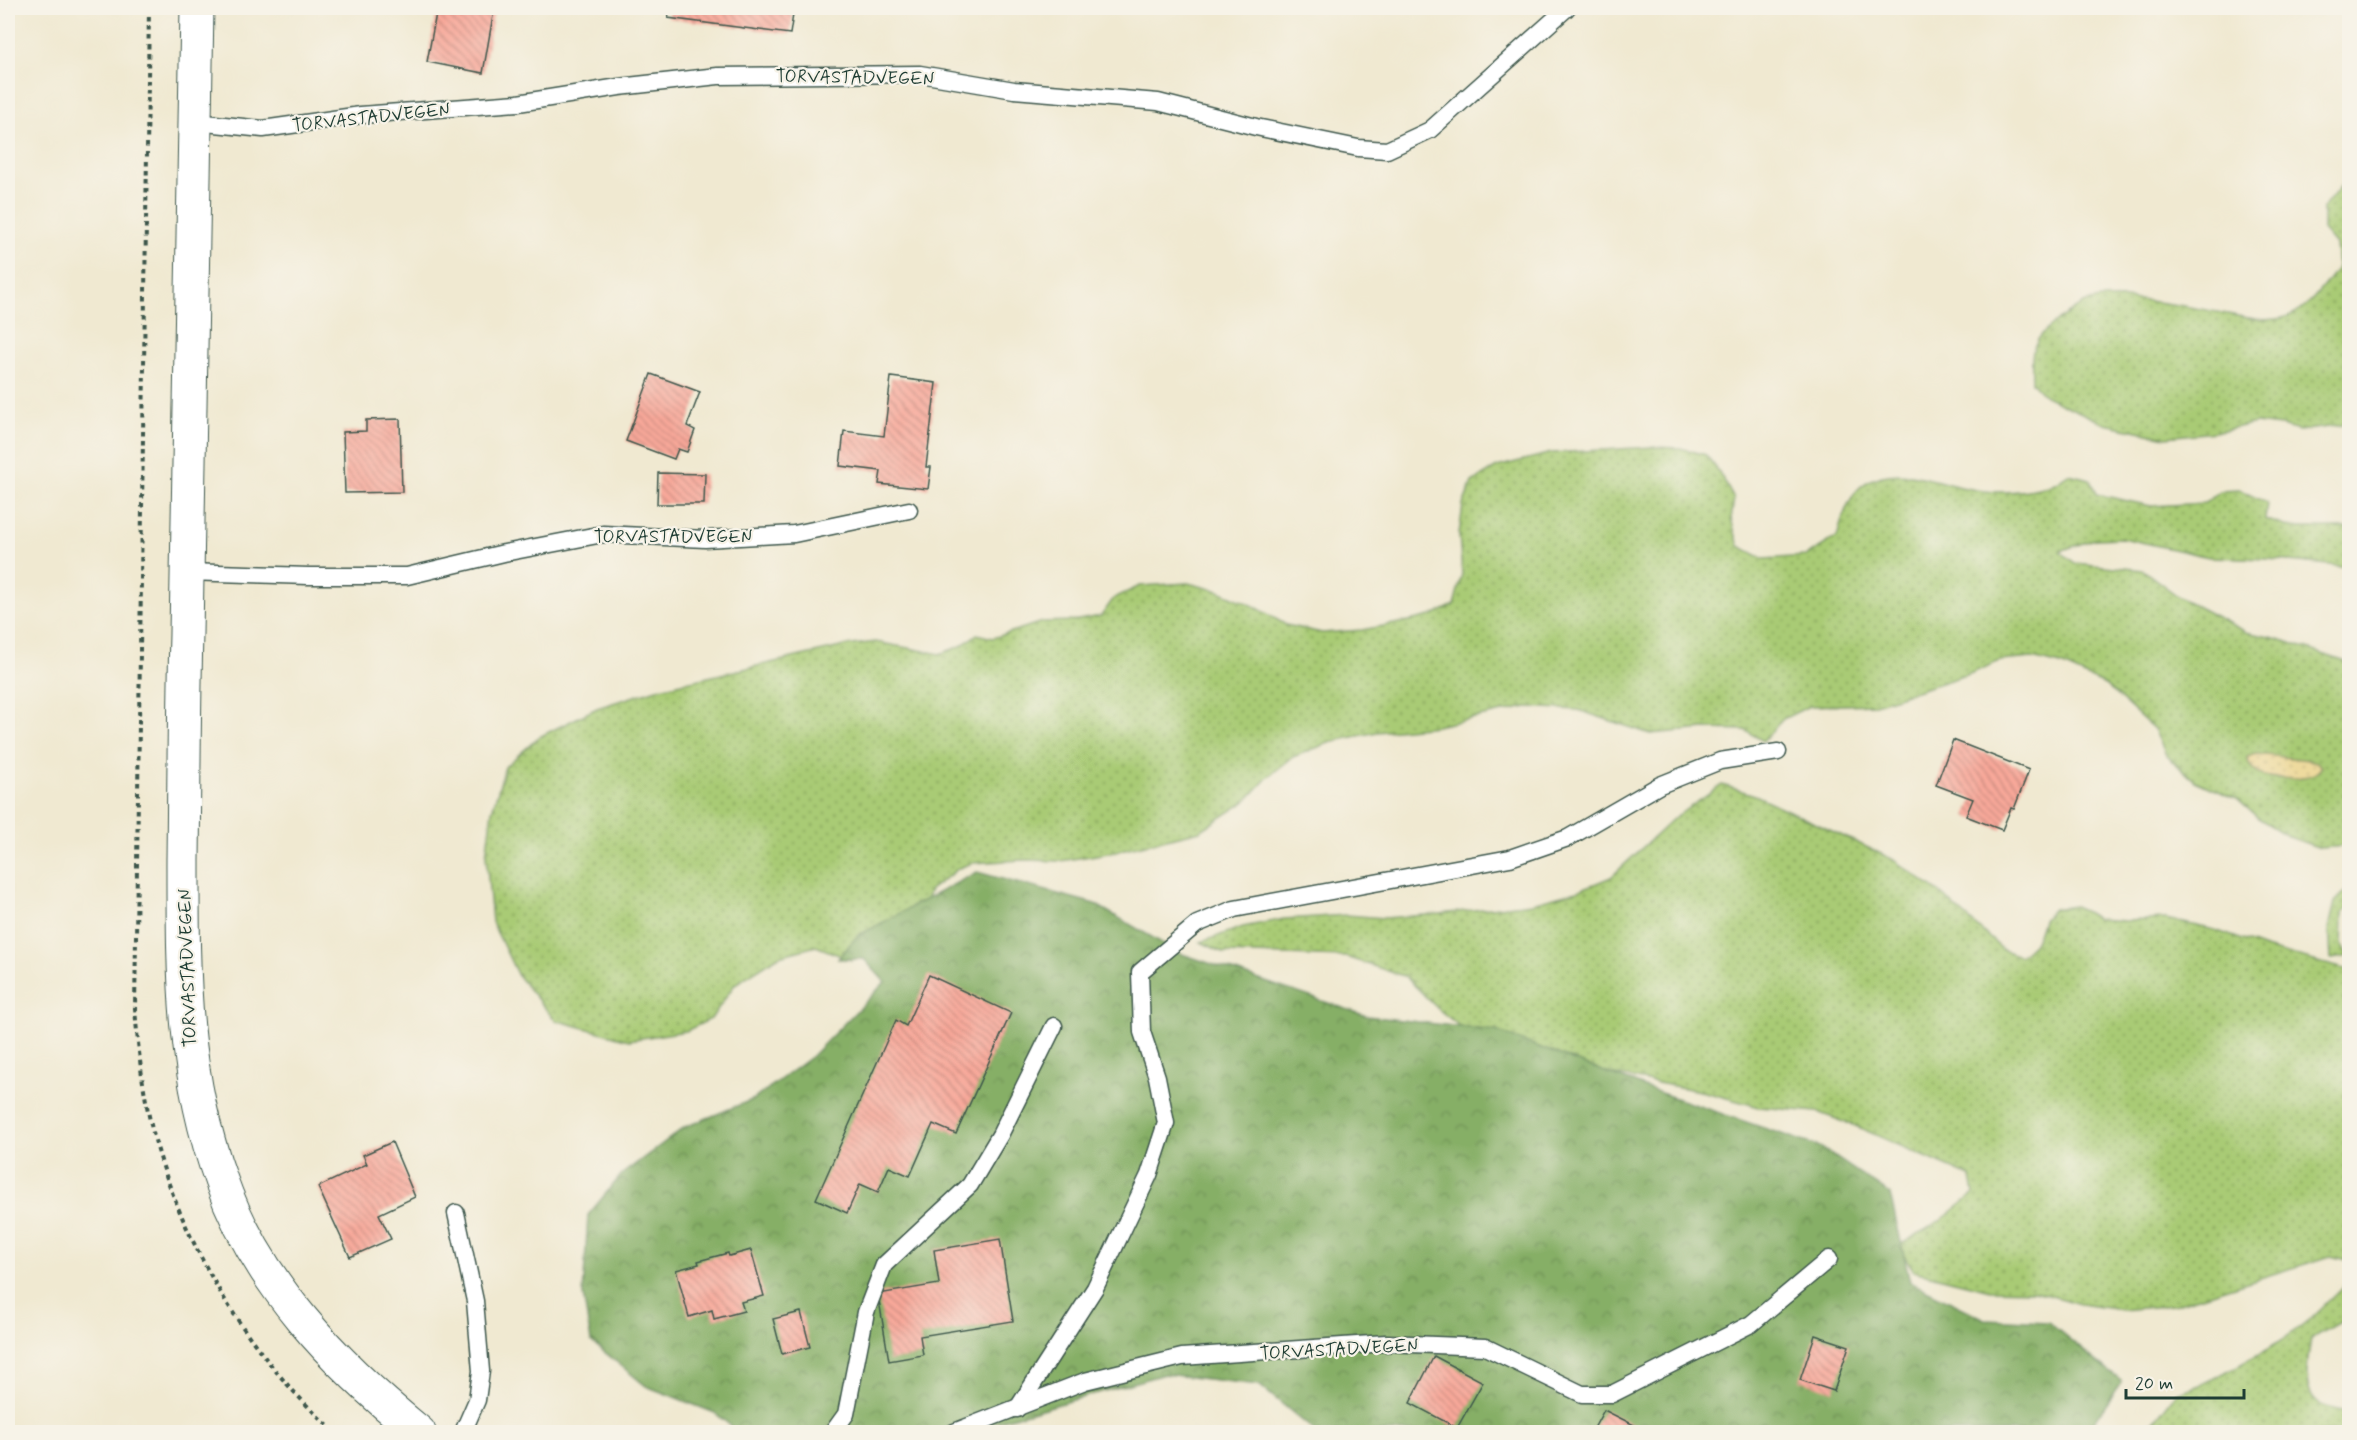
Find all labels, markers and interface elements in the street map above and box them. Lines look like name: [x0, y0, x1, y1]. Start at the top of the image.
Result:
street label: TORVASTADVEGEN: [775, 65, 935, 91]
street label: TORVASTADVEGEN: [291, 98, 452, 138]
street label: TORVASTADVEGEN: [594, 525, 753, 549]
street label: TORVASTADVEGEN: [173, 888, 203, 1048]
street label: TORVASTADVEGEN: [1259, 1334, 1419, 1366]
scale bar: [2126, 1362, 2244, 1400]
text: 20 m: [2135, 1372, 2173, 1396]

